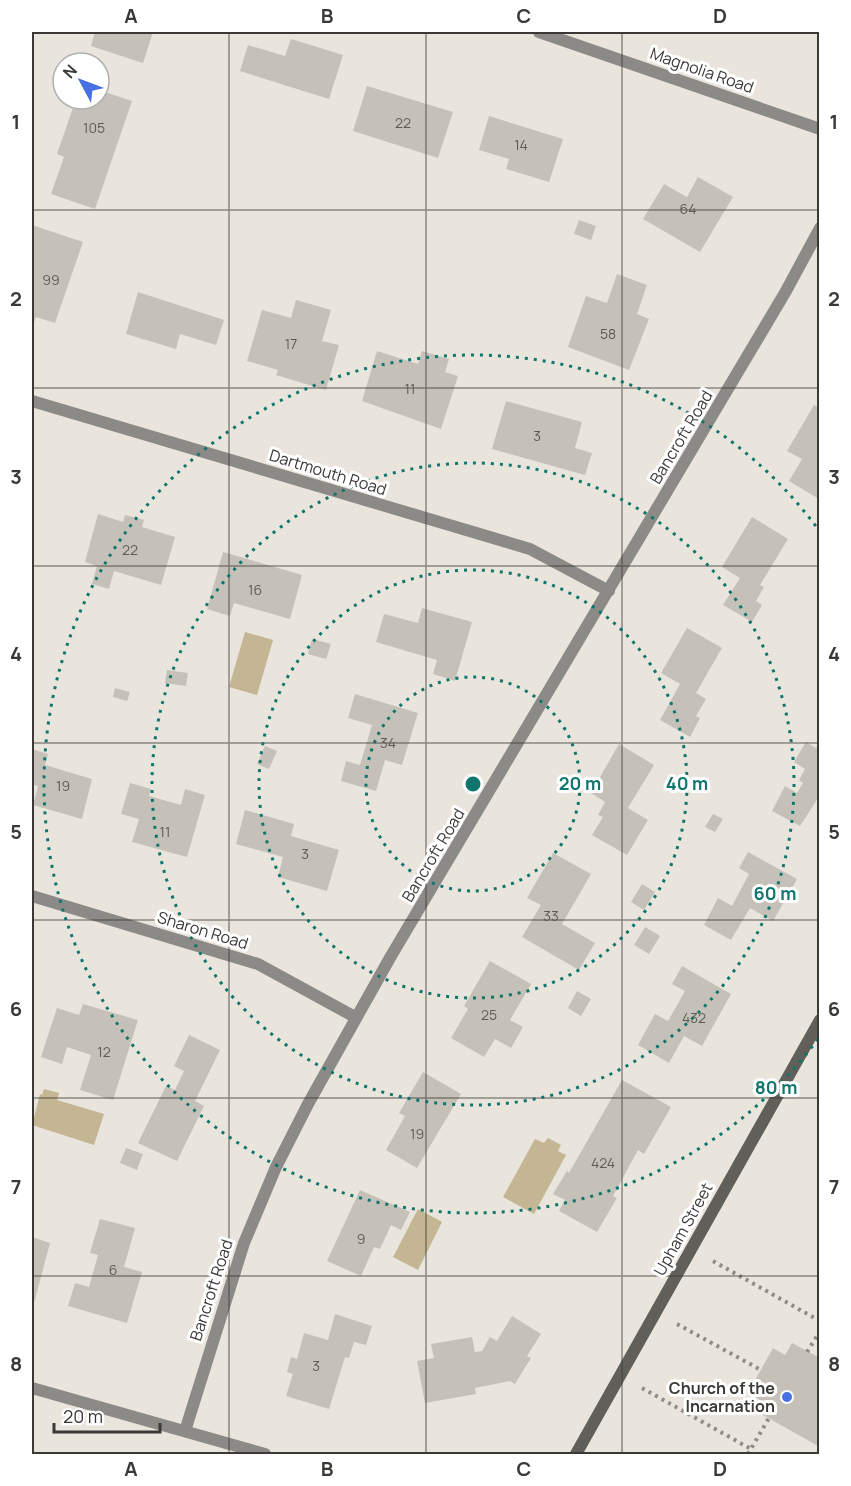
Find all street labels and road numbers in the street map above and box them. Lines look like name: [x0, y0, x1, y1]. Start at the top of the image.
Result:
street label: Magnolia Road: [647, 42, 757, 98]
street label: Bancroft Road: [644, 386, 718, 488]
street label: Dartmouth Road: [267, 444, 389, 500]
street label: Bancroft Road: [396, 804, 470, 906]
street label: Sharon Road: [155, 906, 251, 954]
street label: Upham Street: [648, 1179, 718, 1279]
street label: Bancroft Road: [184, 1237, 238, 1343]

